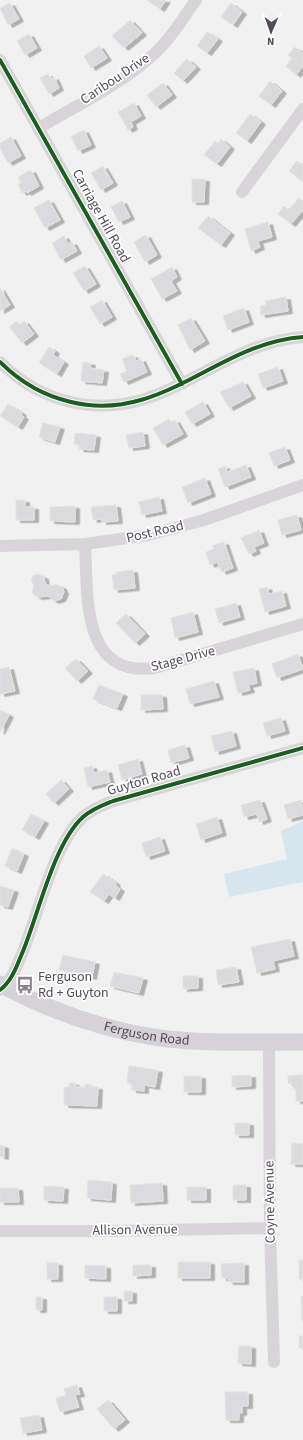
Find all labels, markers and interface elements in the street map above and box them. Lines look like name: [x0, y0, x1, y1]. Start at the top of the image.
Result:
north arrow: [251, 12, 291, 52]
text: N: [267, 34, 275, 49]
street label: Caribou Drive: [76, 48, 154, 110]
street label: Carriage Hill Road: [67, 165, 135, 267]
street label: Post Road: [124, 516, 186, 548]
street label: Stage Drive: [149, 641, 217, 677]
street label: Guyton Road: [105, 761, 183, 801]
place label: Ferguson Rd + Guyton: [38, 967, 109, 1003]
bus stop icon: Ferguson Rd + Guyton: [15, 975, 35, 995]
street label: Ferguson Road: [101, 1017, 190, 1051]
street label: Coyne Avenue: [259, 1160, 281, 1243]
street label: Allison Avenue: [92, 1219, 178, 1241]

